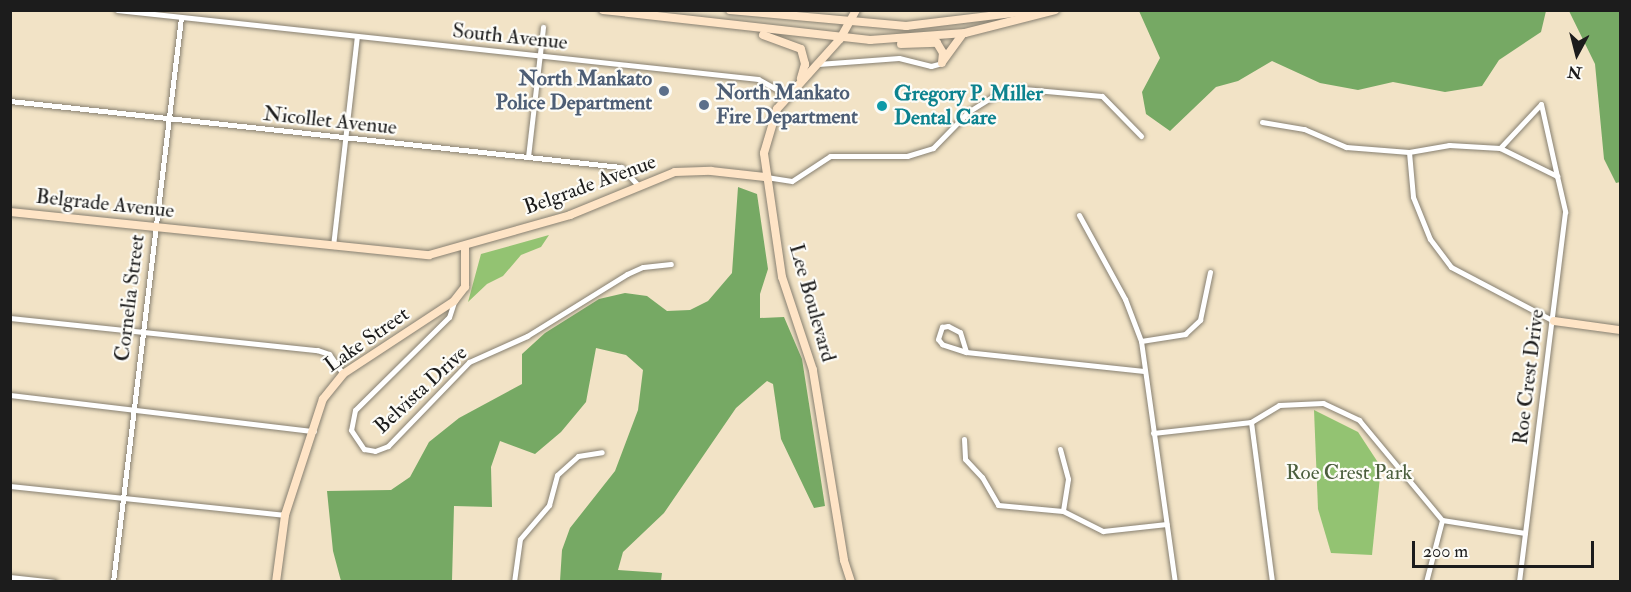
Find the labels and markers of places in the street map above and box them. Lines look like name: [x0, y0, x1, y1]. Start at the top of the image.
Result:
place label: North Mankato Police Department: [495, 66, 652, 116]
place label: North Mankato Fire Department: [716, 80, 858, 130]
place label: Gregory P. Miller Dental Care: [894, 81, 1043, 131]
marker: North Mankato Police Department: [657, 84, 671, 98]
marker: North Mankato Fire Department: [697, 98, 711, 112]
marker: Gregory P. Miller Dental Care: [875, 99, 889, 113]

